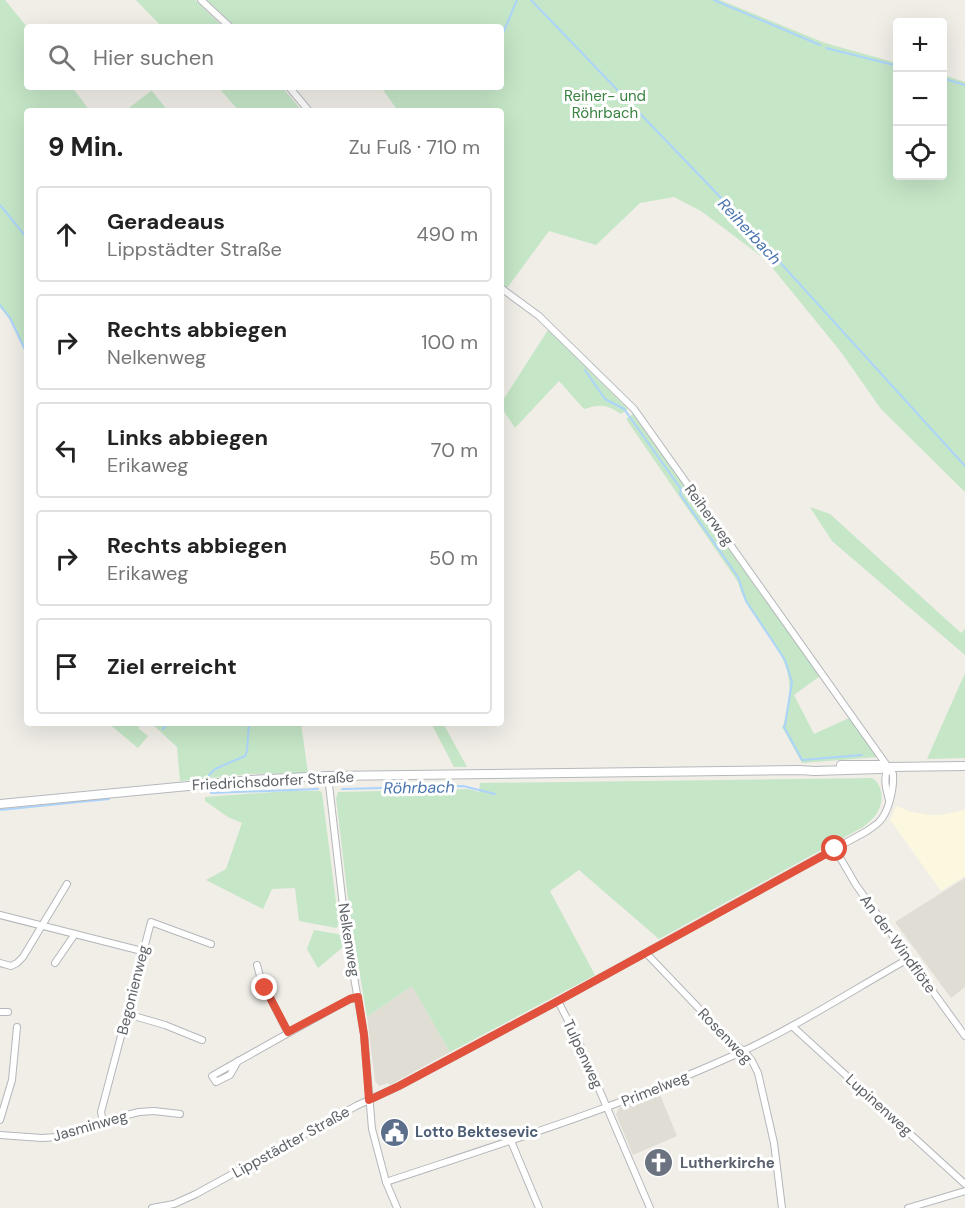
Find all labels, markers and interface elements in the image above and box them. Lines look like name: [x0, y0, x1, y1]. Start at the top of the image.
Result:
map controls: [893, 18, 947, 180]
button: +: [893, 18, 947, 72]
search box: [24, 24, 504, 90]
icon: search: [45, 41, 78, 74]
text: Hier suchen: [93, 43, 214, 72]
button: −: [893, 72, 947, 126]
park label: Reiher- und Röhrbach: [564, 86, 646, 123]
button: locate: [893, 126, 947, 180]
text: 9 Min.: [48, 130, 123, 164]
text: Zu Fuß · 710 m: [349, 134, 480, 160]
water label: Reiherbach: [713, 194, 786, 269]
text: Geradeaus: [107, 207, 225, 236]
icon: ahead: [50, 218, 83, 251]
text: 490 m: [416, 221, 478, 247]
text: Lippstädter Straße: [107, 236, 282, 262]
text: Rechts abbiegen: [107, 315, 287, 344]
icon: right: [50, 326, 83, 359]
text: 100 m: [421, 329, 478, 355]
text: Nelkenweg: [107, 344, 206, 370]
text: Links abbiegen: [107, 423, 268, 452]
icon: left: [50, 434, 83, 467]
text: 70 m: [431, 437, 478, 463]
text: Erikaweg: [107, 452, 189, 478]
street label: Reiherweg: [680, 480, 738, 550]
text: Rechts abbiegen: [107, 531, 287, 560]
icon: right: [50, 542, 83, 575]
text: 50 m: [429, 545, 478, 571]
text: Erikaweg: [107, 560, 189, 586]
icon: arrive: [50, 650, 83, 683]
text: Ziel erreicht: [107, 652, 237, 681]
street label: Friedrichsdorfer Straße: [191, 767, 355, 795]
water label: Röhrbach: [383, 776, 455, 799]
route start: [821, 835, 847, 861]
street label: An der Windflöte: [855, 891, 941, 997]
street label: Nelkenweg: [333, 902, 365, 978]
street label: Begonienweg: [112, 943, 154, 1037]
route end: [251, 974, 277, 1000]
street label: Rosenweg: [693, 1004, 757, 1068]
street label: Tulpenweg: [558, 1016, 608, 1092]
street label: Primelweg: [618, 1066, 692, 1112]
street label: Lupinenweg: [841, 1070, 917, 1140]
street label: Lippstädter Straße: [229, 1101, 353, 1183]
street label: Jasminweg: [50, 1106, 130, 1146]
public building icon: Lotto Bektesevic: [378, 1116, 410, 1148]
place label: Lotto Bektesevic: [415, 1122, 538, 1142]
church icon: Lutherkirche: [643, 1147, 675, 1179]
place label: Lutherkirche: [680, 1153, 775, 1173]

